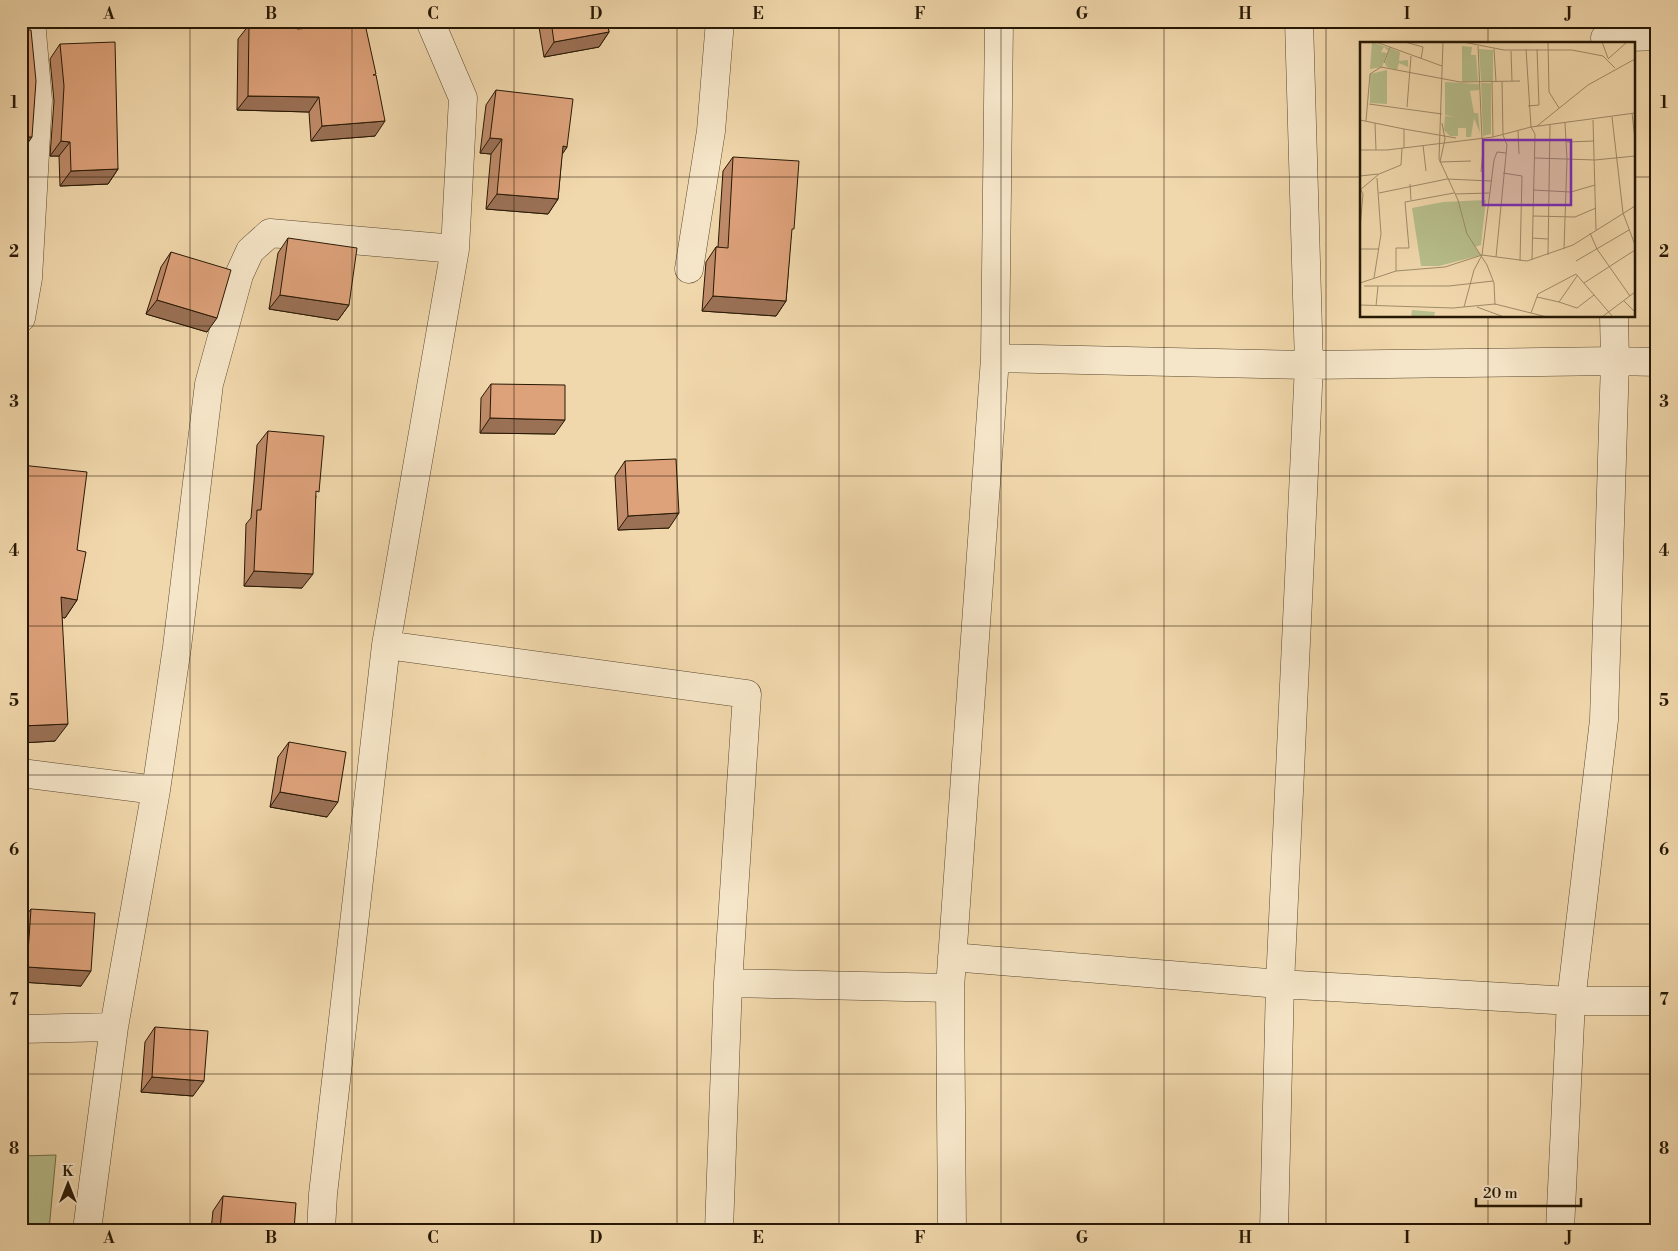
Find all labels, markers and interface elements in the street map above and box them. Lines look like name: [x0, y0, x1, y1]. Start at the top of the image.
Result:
text: A: [102, 4, 115, 24]
text: B: [265, 4, 277, 24]
text: C: [427, 4, 439, 24]
text: D: [590, 4, 603, 24]
text: E: [752, 4, 764, 24]
text: F: [914, 4, 926, 24]
text: G: [1076, 4, 1089, 24]
text: H: [1238, 4, 1252, 24]
text: I: [1404, 4, 1410, 24]
text: J: [1564, 4, 1572, 24]
inset map: [1360, 42, 1636, 318]
text: 1: [10, 93, 18, 113]
text: 1: [1660, 93, 1668, 113]
text: 2: [9, 242, 19, 262]
text: 2: [1659, 242, 1669, 262]
text: 3: [9, 392, 19, 412]
text: 3: [1659, 392, 1669, 412]
text: 4: [9, 541, 20, 561]
text: 4: [1659, 541, 1670, 561]
text: 5: [9, 691, 19, 711]
text: 5: [1659, 691, 1669, 711]
text: 6: [9, 840, 19, 860]
text: 6: [1659, 840, 1669, 860]
text: 7: [9, 990, 19, 1010]
text: 7: [1659, 990, 1669, 1010]
text: 8: [9, 1139, 19, 1159]
text: 8: [1659, 1139, 1669, 1159]
north arrow: [42, 1158, 92, 1208]
text: K: [62, 1163, 74, 1181]
scale bar: [1476, 1176, 1580, 1208]
text: 20 m: [1483, 1184, 1518, 1203]
text: A: [102, 1228, 115, 1248]
text: B: [265, 1228, 277, 1248]
text: C: [427, 1228, 439, 1248]
text: D: [590, 1228, 603, 1248]
text: E: [752, 1228, 764, 1248]
text: F: [914, 1228, 926, 1248]
text: G: [1076, 1228, 1089, 1248]
text: H: [1238, 1228, 1252, 1248]
text: I: [1404, 1228, 1410, 1248]
text: J: [1564, 1228, 1572, 1248]

